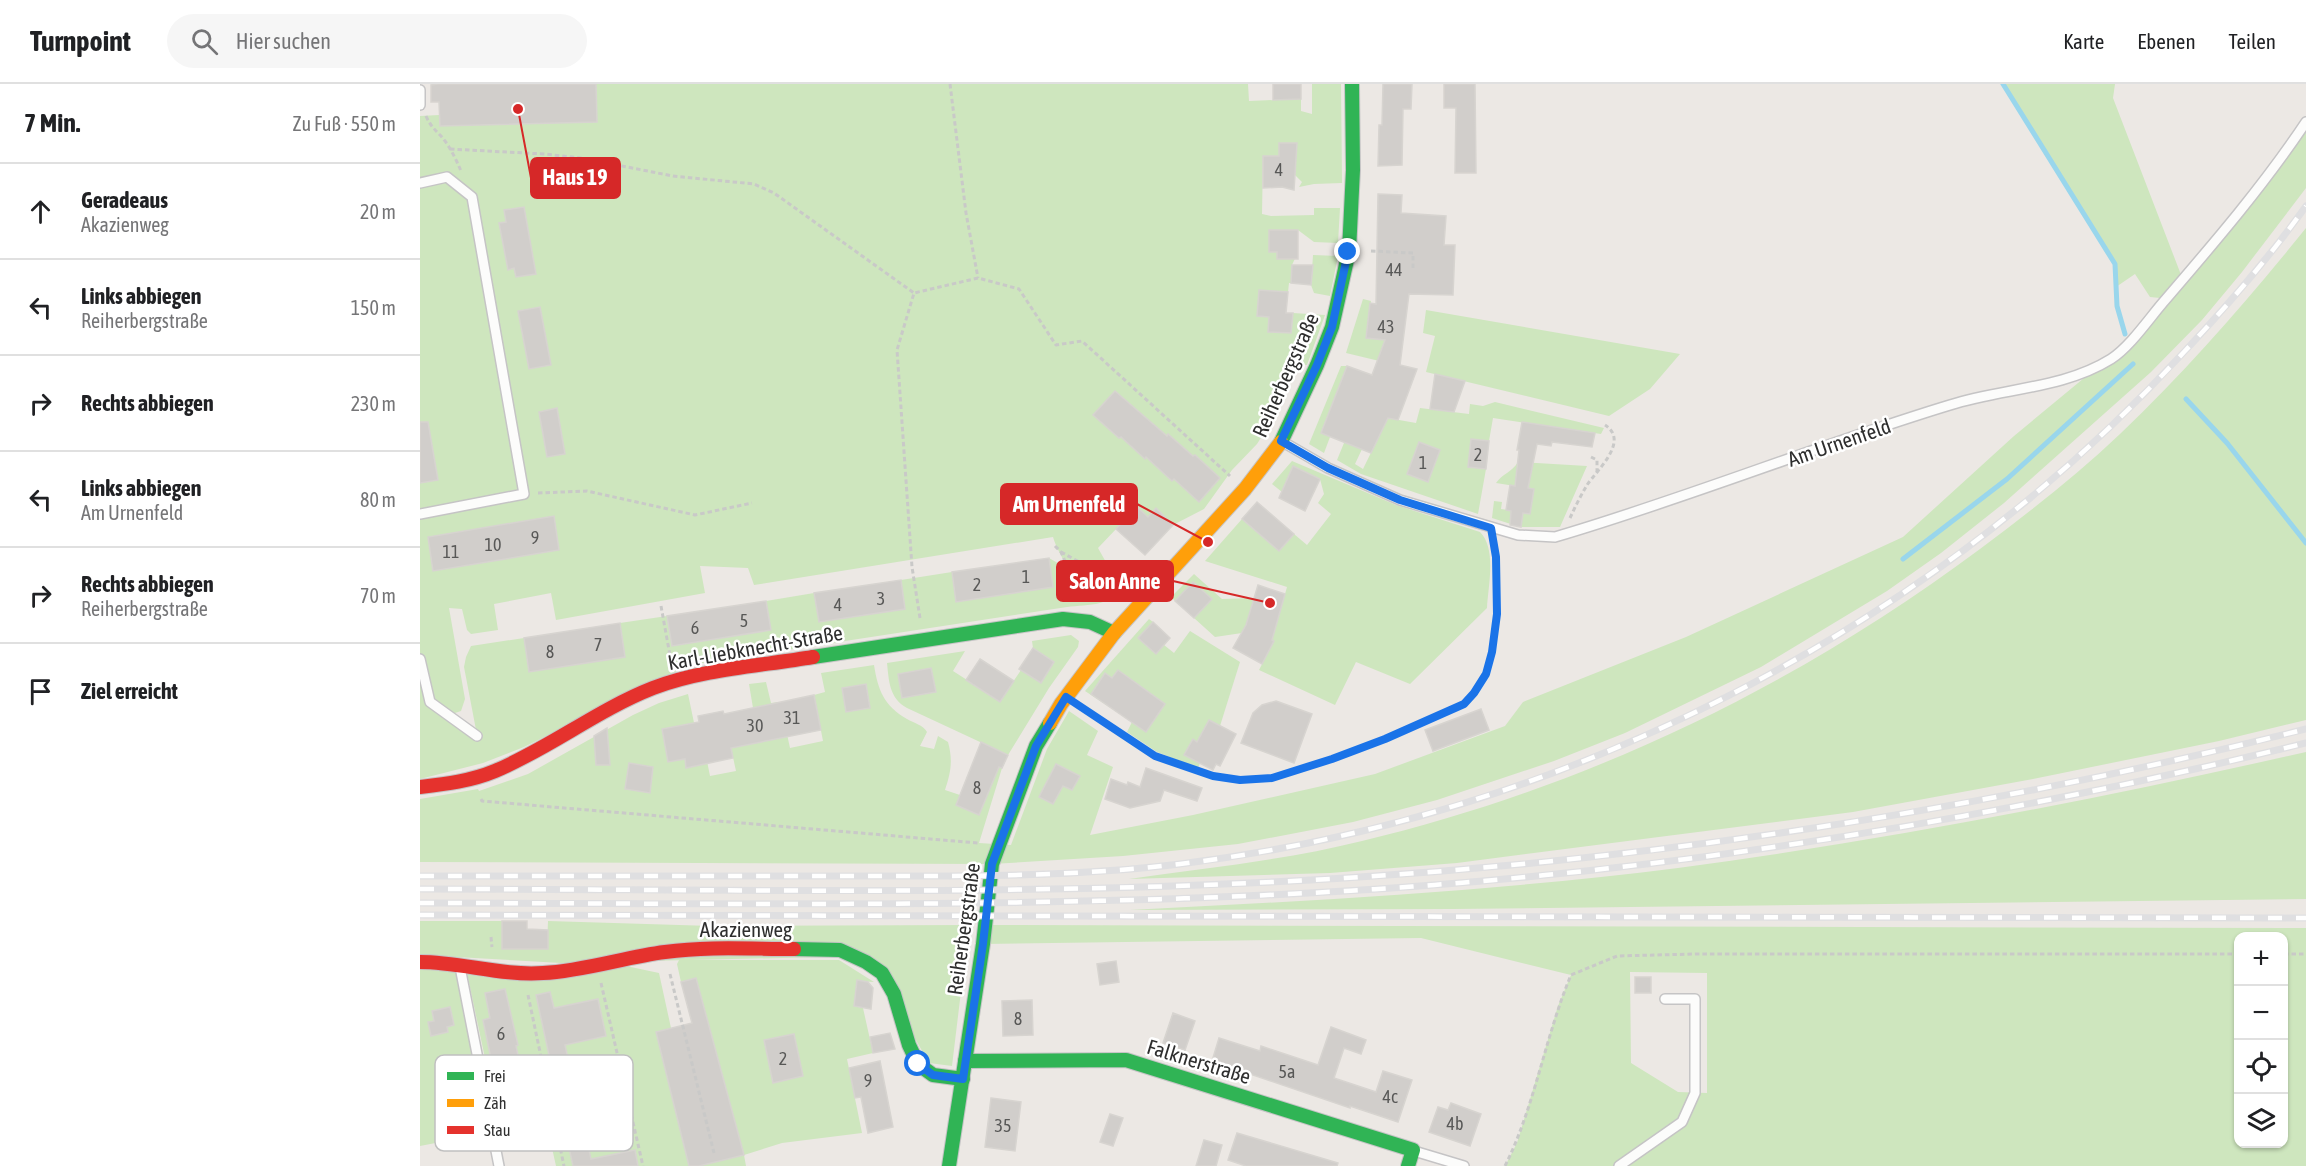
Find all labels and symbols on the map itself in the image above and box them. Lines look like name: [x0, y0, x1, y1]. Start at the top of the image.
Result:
callout: Haus 19: [531, 158, 620, 198]
house number: 4: [1275, 159, 1283, 180]
text: Haus 19: [542, 164, 608, 190]
route end: [1334, 238, 1360, 264]
house number: 44: [1386, 259, 1402, 280]
street label: Reiherbergstraße: [1247, 309, 1323, 441]
house number: 43: [1378, 316, 1394, 337]
street label: Am Urnenfeld: [1784, 413, 1894, 471]
house number: 2: [1474, 444, 1482, 465]
house number: 1: [1419, 452, 1427, 473]
callout: Am Urnenfeld: [1001, 484, 1137, 524]
text: Am Urnenfeld: [1012, 491, 1125, 517]
house number: 9: [531, 527, 539, 548]
house number: 10: [485, 534, 501, 555]
house number: 11: [443, 541, 459, 562]
callout: Salon Anne: [1057, 561, 1173, 601]
house number: 1: [1022, 566, 1030, 587]
text: Salon Anne: [1069, 568, 1161, 594]
house number: 2: [973, 574, 981, 595]
house number: 3: [877, 588, 885, 609]
house number: 4: [834, 594, 842, 615]
house number: 5: [740, 610, 748, 631]
house number: 6: [691, 617, 699, 638]
street label: Karl-Liebknecht-Straße: [666, 620, 844, 674]
house number: 7: [594, 634, 602, 655]
house number: 8: [546, 641, 554, 662]
house number: 31: [784, 707, 800, 728]
house number: 30: [747, 715, 763, 736]
house number: 8: [973, 777, 981, 798]
street label: Reiherbergstraße: [942, 861, 984, 997]
street label: Akazienweg: [700, 917, 792, 941]
house number: 8: [1014, 1008, 1022, 1029]
house number: 6: [497, 1023, 505, 1044]
street label: Falknerstraße: [1144, 1034, 1254, 1088]
house number: 2: [779, 1048, 787, 1069]
route start: [904, 1050, 930, 1076]
legend: [435, 1055, 633, 1151]
house number: 5a: [1279, 1061, 1295, 1082]
text: Frei: [484, 1067, 506, 1085]
house number: 9: [864, 1070, 872, 1091]
house number: 4c: [1382, 1086, 1398, 1107]
text: Zäh: [484, 1094, 506, 1112]
house number: 4b: [1447, 1113, 1464, 1134]
house number: 35: [995, 1115, 1011, 1136]
text: Stau: [484, 1121, 511, 1139]

